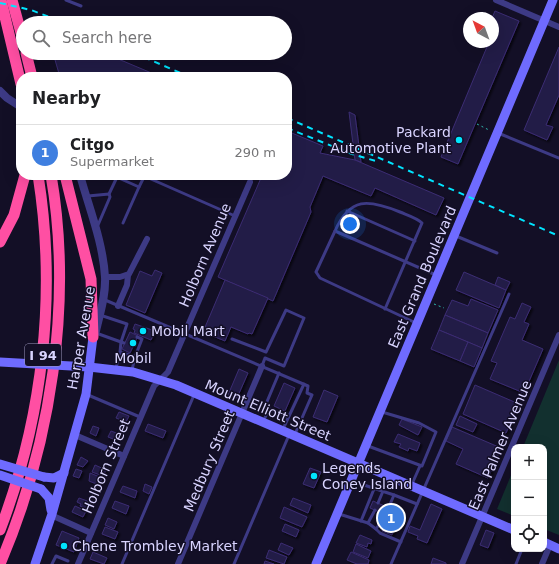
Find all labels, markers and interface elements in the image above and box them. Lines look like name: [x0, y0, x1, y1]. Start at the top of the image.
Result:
north arrow: [463, 12, 499, 48]
search box: [16, 16, 292, 60]
icon: search: [30, 27, 52, 49]
text: Search here: [62, 29, 152, 47]
text: Nearby: [32, 88, 101, 108]
place label: Packard Automotive Plant: [330, 124, 452, 156]
marker: Packard Automotive Plant: [454, 135, 464, 145]
text: Citgo: [70, 136, 114, 154]
text: 1: [40, 145, 50, 160]
text: 290 m: [234, 145, 276, 160]
text: Supermarket: [70, 154, 154, 169]
street label: Holborn Avenue: [176, 201, 234, 309]
street label: East Grand Boulevard: [385, 204, 459, 350]
your location: [340, 214, 360, 234]
street label: Harper Avenue: [64, 285, 98, 391]
place label: Mobil Mart: [151, 323, 225, 339]
marker: Mobil Mart: [138, 326, 148, 336]
marker: Mobil: [128, 338, 138, 348]
road number: I 94: [25, 344, 61, 366]
place label: Mobil: [114, 350, 152, 366]
street label: Mount Elliott Street: [203, 376, 334, 444]
street label: East Palmer Avenue: [465, 378, 535, 512]
street label: Medbury Street: [180, 408, 238, 514]
street label: Holborn Street: [79, 416, 133, 516]
map controls: [511, 444, 547, 552]
button: +: [511, 444, 547, 480]
place label: Legends Coney Island: [322, 460, 412, 492]
marker: Legends Coney Island: [309, 471, 319, 481]
button: −: [511, 480, 547, 516]
pin: 1: [378, 503, 404, 533]
button: locate: [511, 516, 547, 552]
place label: Chene Trombley Market: [72, 538, 238, 554]
marker: Chene Trombley Market: [59, 541, 69, 551]

